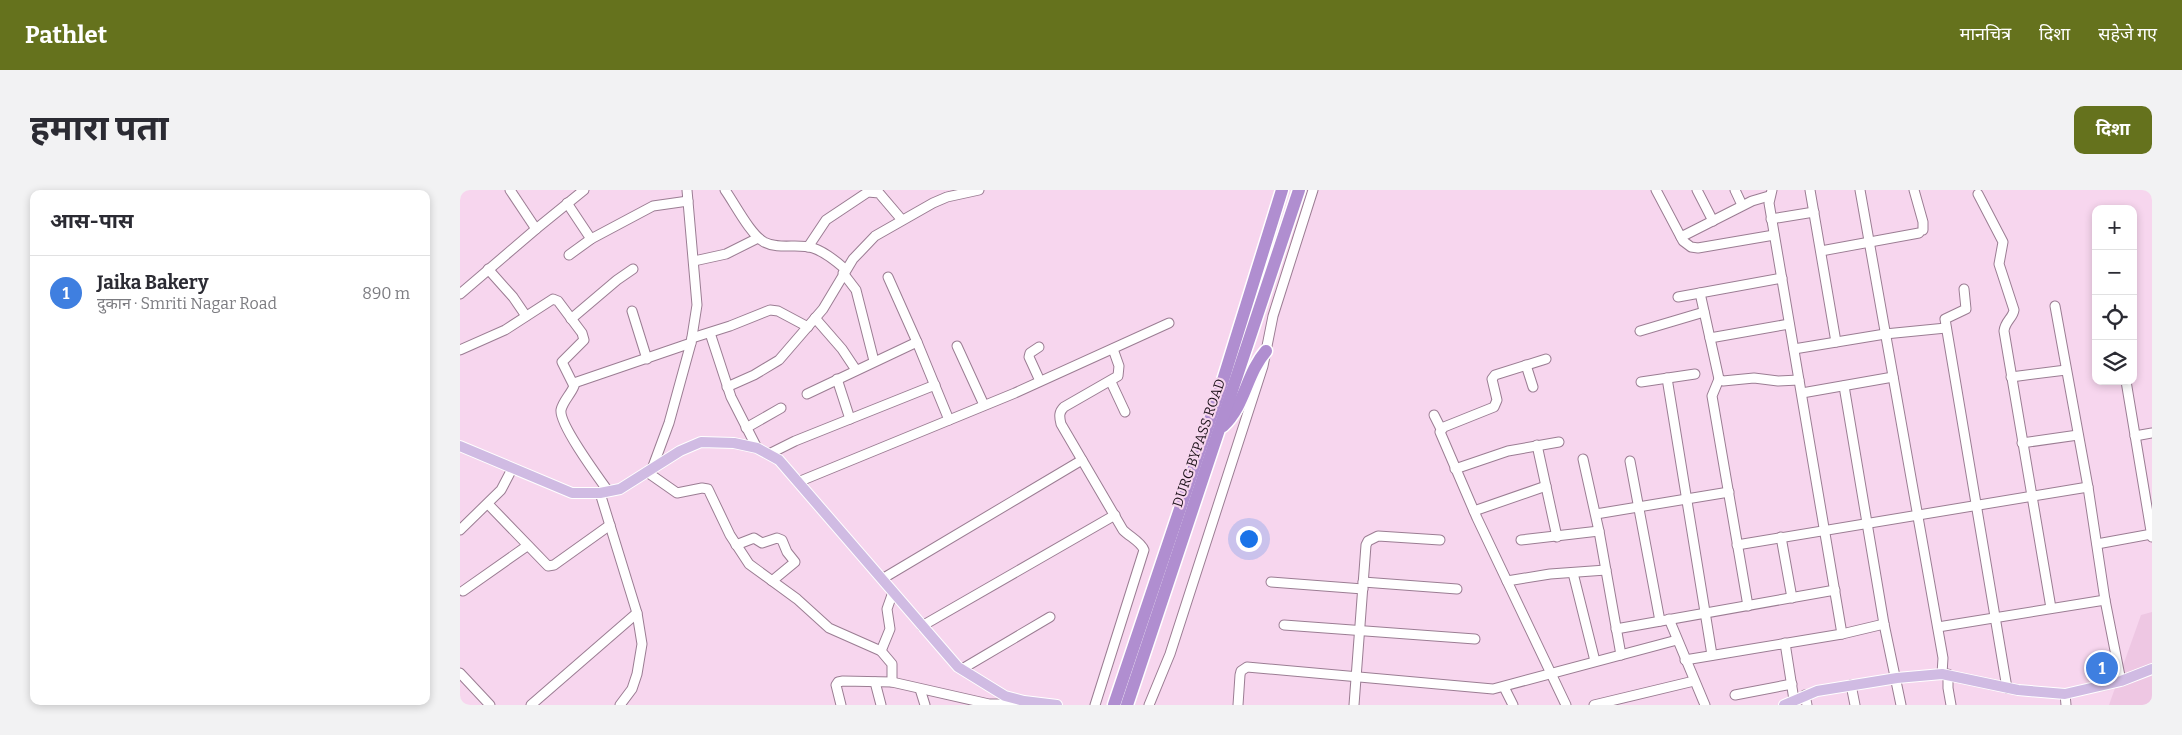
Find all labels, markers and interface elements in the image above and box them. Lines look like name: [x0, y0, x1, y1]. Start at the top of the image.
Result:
text: Pathlet: [25, 21, 107, 49]
text: मानचित्र: [1960, 23, 2011, 45]
text: दिशा: [2039, 23, 2070, 45]
text: सहेजे गए: [2098, 23, 2157, 45]
button: दिशा: [2074, 106, 2152, 154]
text: हमारा पता: [30, 107, 168, 149]
map controls: [2092, 205, 2137, 385]
button: +: [2092, 205, 2137, 250]
text: आस-पास: [50, 208, 134, 234]
button: −: [2092, 250, 2137, 295]
text: Jaika Bakery: [97, 271, 209, 294]
text: 1: [63, 284, 69, 303]
text: 890 m: [362, 284, 410, 303]
text: दुकान · Smriti Nagar Road: [97, 294, 277, 313]
button: locate: [2092, 295, 2137, 340]
button: layers: [2092, 340, 2137, 385]
street label: DURG BYPASS ROAD: [1169, 377, 1229, 509]
your location: [1236, 526, 1262, 552]
pin: 1: [2086, 649, 2118, 687]

